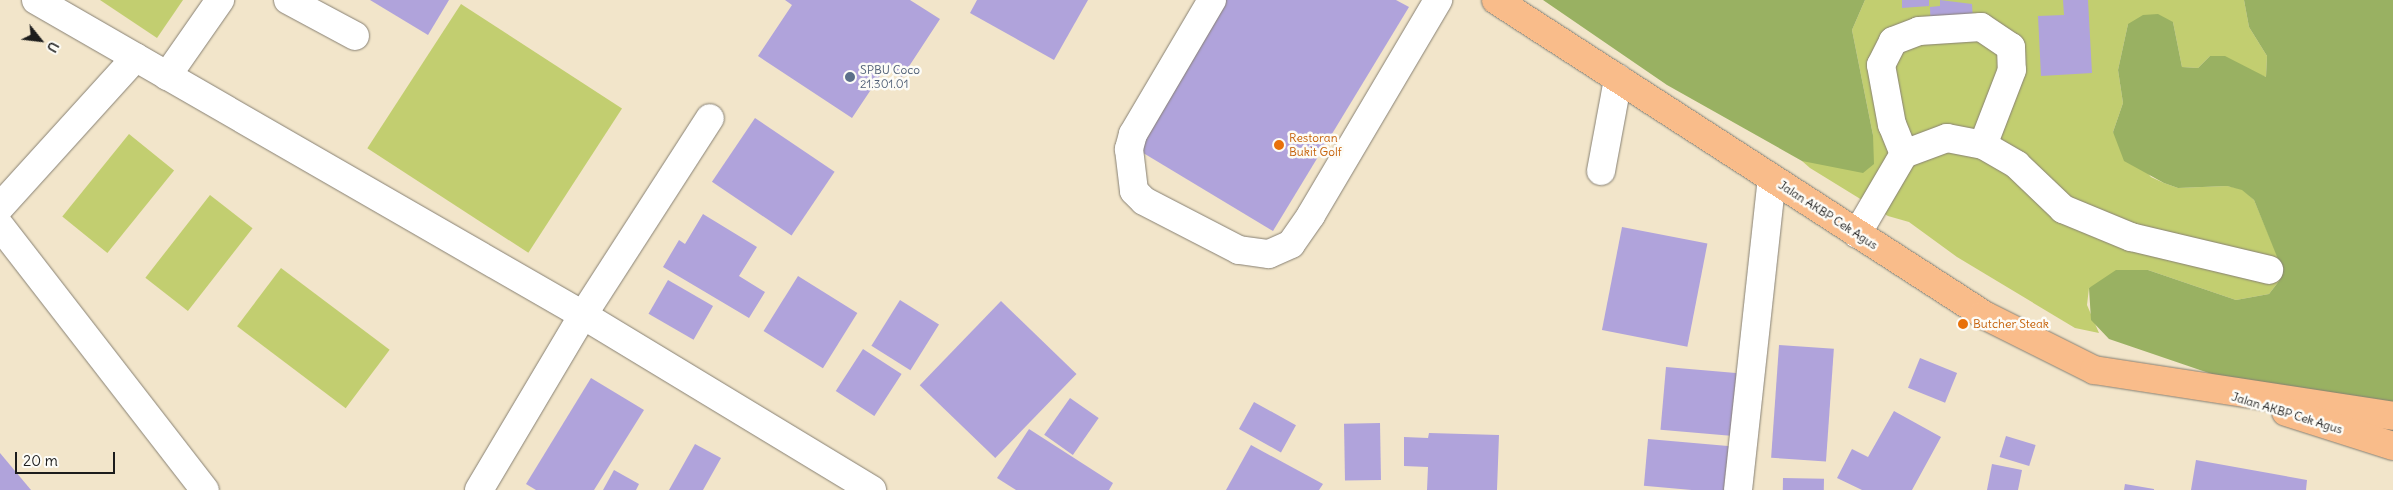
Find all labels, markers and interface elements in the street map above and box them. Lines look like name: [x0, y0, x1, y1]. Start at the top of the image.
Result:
north arrow: [15, 15, 65, 65]
text: U: [43, 39, 63, 56]
place label: SPBU Coco 21.301.01: [860, 63, 920, 91]
marker: SPBU Coco 21.301.01: [844, 71, 856, 83]
place label: Restoran Bukit Golf: [1289, 131, 1342, 159]
marker: Restoran Bukit Golf: [1273, 139, 1285, 151]
street label: Jalan AKBP Cek Agus: [1776, 178, 1880, 252]
place label: Butcher Steak: [1973, 317, 2049, 331]
marker: Butcher Steak: [1957, 318, 1969, 330]
street label: Jalan AKBP Cek Agus: [2230, 389, 2344, 437]
scale bar: [18, 442, 118, 474]
text: 20 m: [23, 451, 58, 470]

